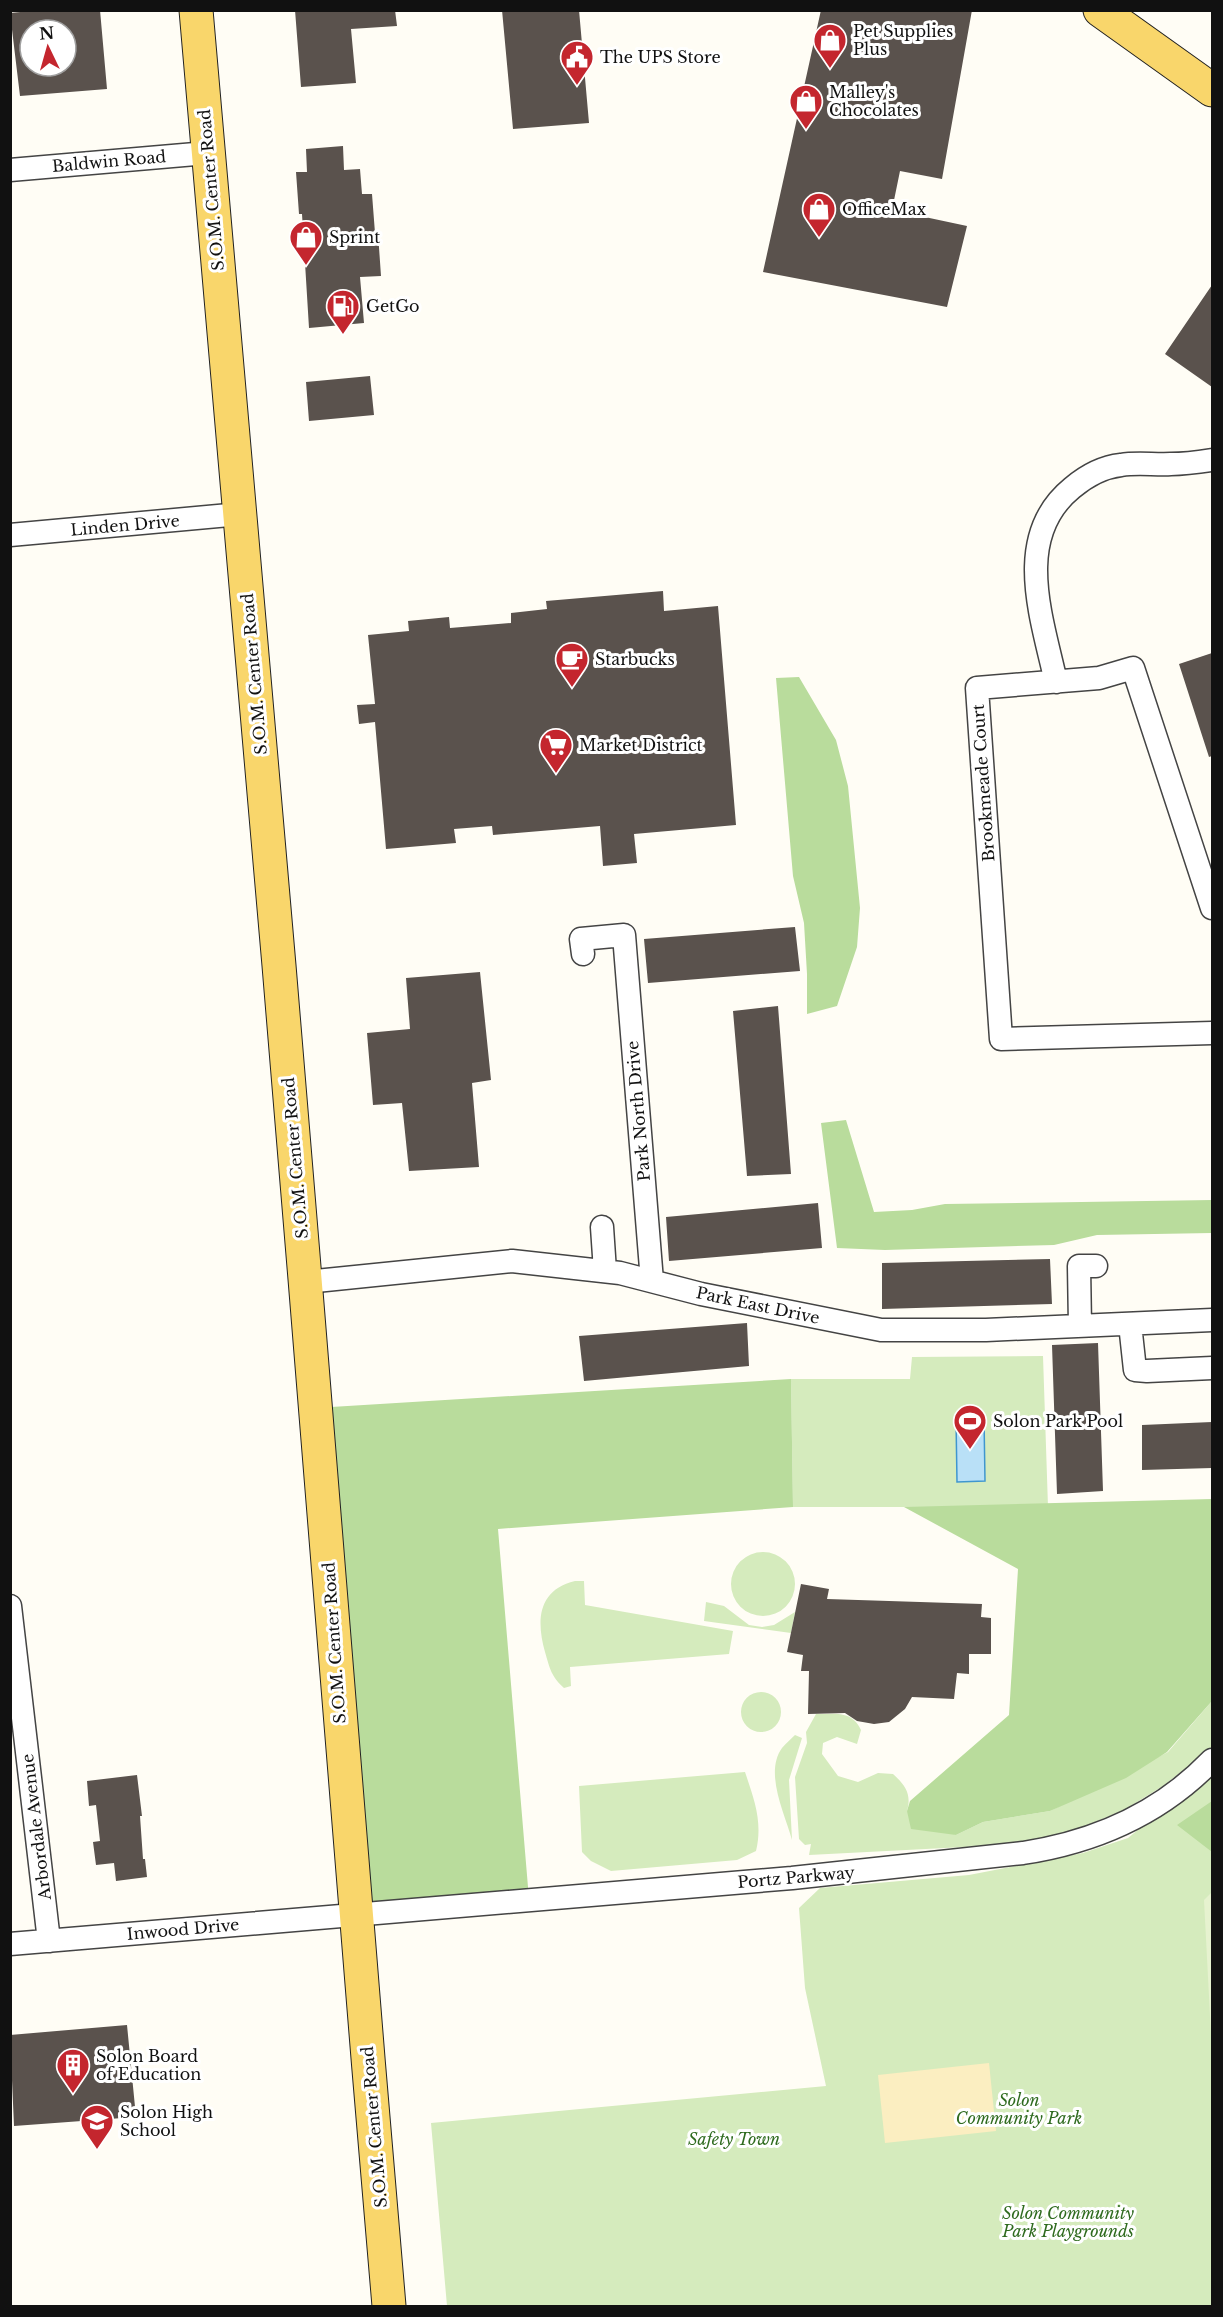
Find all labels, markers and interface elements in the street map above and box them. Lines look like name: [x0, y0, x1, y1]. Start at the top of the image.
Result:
north arrow: [18, 18, 78, 78]
place label: Pet Supplies Plus: [853, 21, 953, 59]
text: N: [38, 22, 55, 44]
shop icon: Pet Supplies Plus: [812, 22, 848, 69]
public building icon: The UPS Store: [559, 39, 595, 86]
place label: The UPS Store: [600, 47, 721, 67]
place label: Malley's Chocolates: [829, 82, 919, 120]
shop icon: Malley's Chocolates: [788, 83, 824, 130]
street label: S.O.M. Center Road: [194, 108, 228, 272]
street label: Baldwin Road: [51, 146, 167, 176]
shop icon: OfficeMax: [801, 191, 837, 238]
place label: OfficeMax: [842, 199, 927, 219]
shop icon: Sprint: [288, 219, 324, 266]
place label: Sprint: [329, 227, 380, 247]
fuel station icon: GetGo: [325, 288, 361, 335]
place label: GetGo: [366, 296, 420, 316]
street label: Linden Drive: [70, 510, 180, 540]
street label: S.O.M. Center Road: [237, 592, 271, 756]
cafe icon: Starbucks: [554, 641, 590, 688]
place label: Starbucks: [595, 649, 675, 669]
street label: Brookmeade Court: [968, 704, 998, 862]
supermarket icon: Market District: [538, 727, 574, 774]
place label: Market District: [579, 735, 703, 755]
street label: Park North Drive: [622, 1040, 654, 1182]
street label: S.O.M. Center Road: [278, 1076, 312, 1240]
street label: Park East Drive: [694, 1282, 822, 1328]
sports icon: Solon Park Pool: [952, 1403, 988, 1450]
place label: Solon Park Pool: [993, 1411, 1123, 1431]
street label: S.O.M. Center Road: [318, 1561, 350, 1724]
street label: Arbordale Avenue: [17, 1753, 55, 1902]
street label: Portz Parkway: [737, 1862, 856, 1892]
street label: Inwood Drive: [126, 1914, 240, 1944]
street label: S.O.M. Center Road: [357, 2045, 391, 2209]
place label: Solon Board of Education: [96, 2046, 201, 2084]
building icon: Solon Board of Education: [55, 2047, 91, 2094]
park label: Solon Community Park: [956, 2090, 1082, 2128]
place label: Solon High School: [120, 2102, 213, 2140]
school or university icon: Solon High School: [79, 2103, 115, 2150]
park label: Safety Town: [688, 2129, 780, 2149]
park label: Solon Community Park Playgrounds: [1001, 2203, 1135, 2241]

